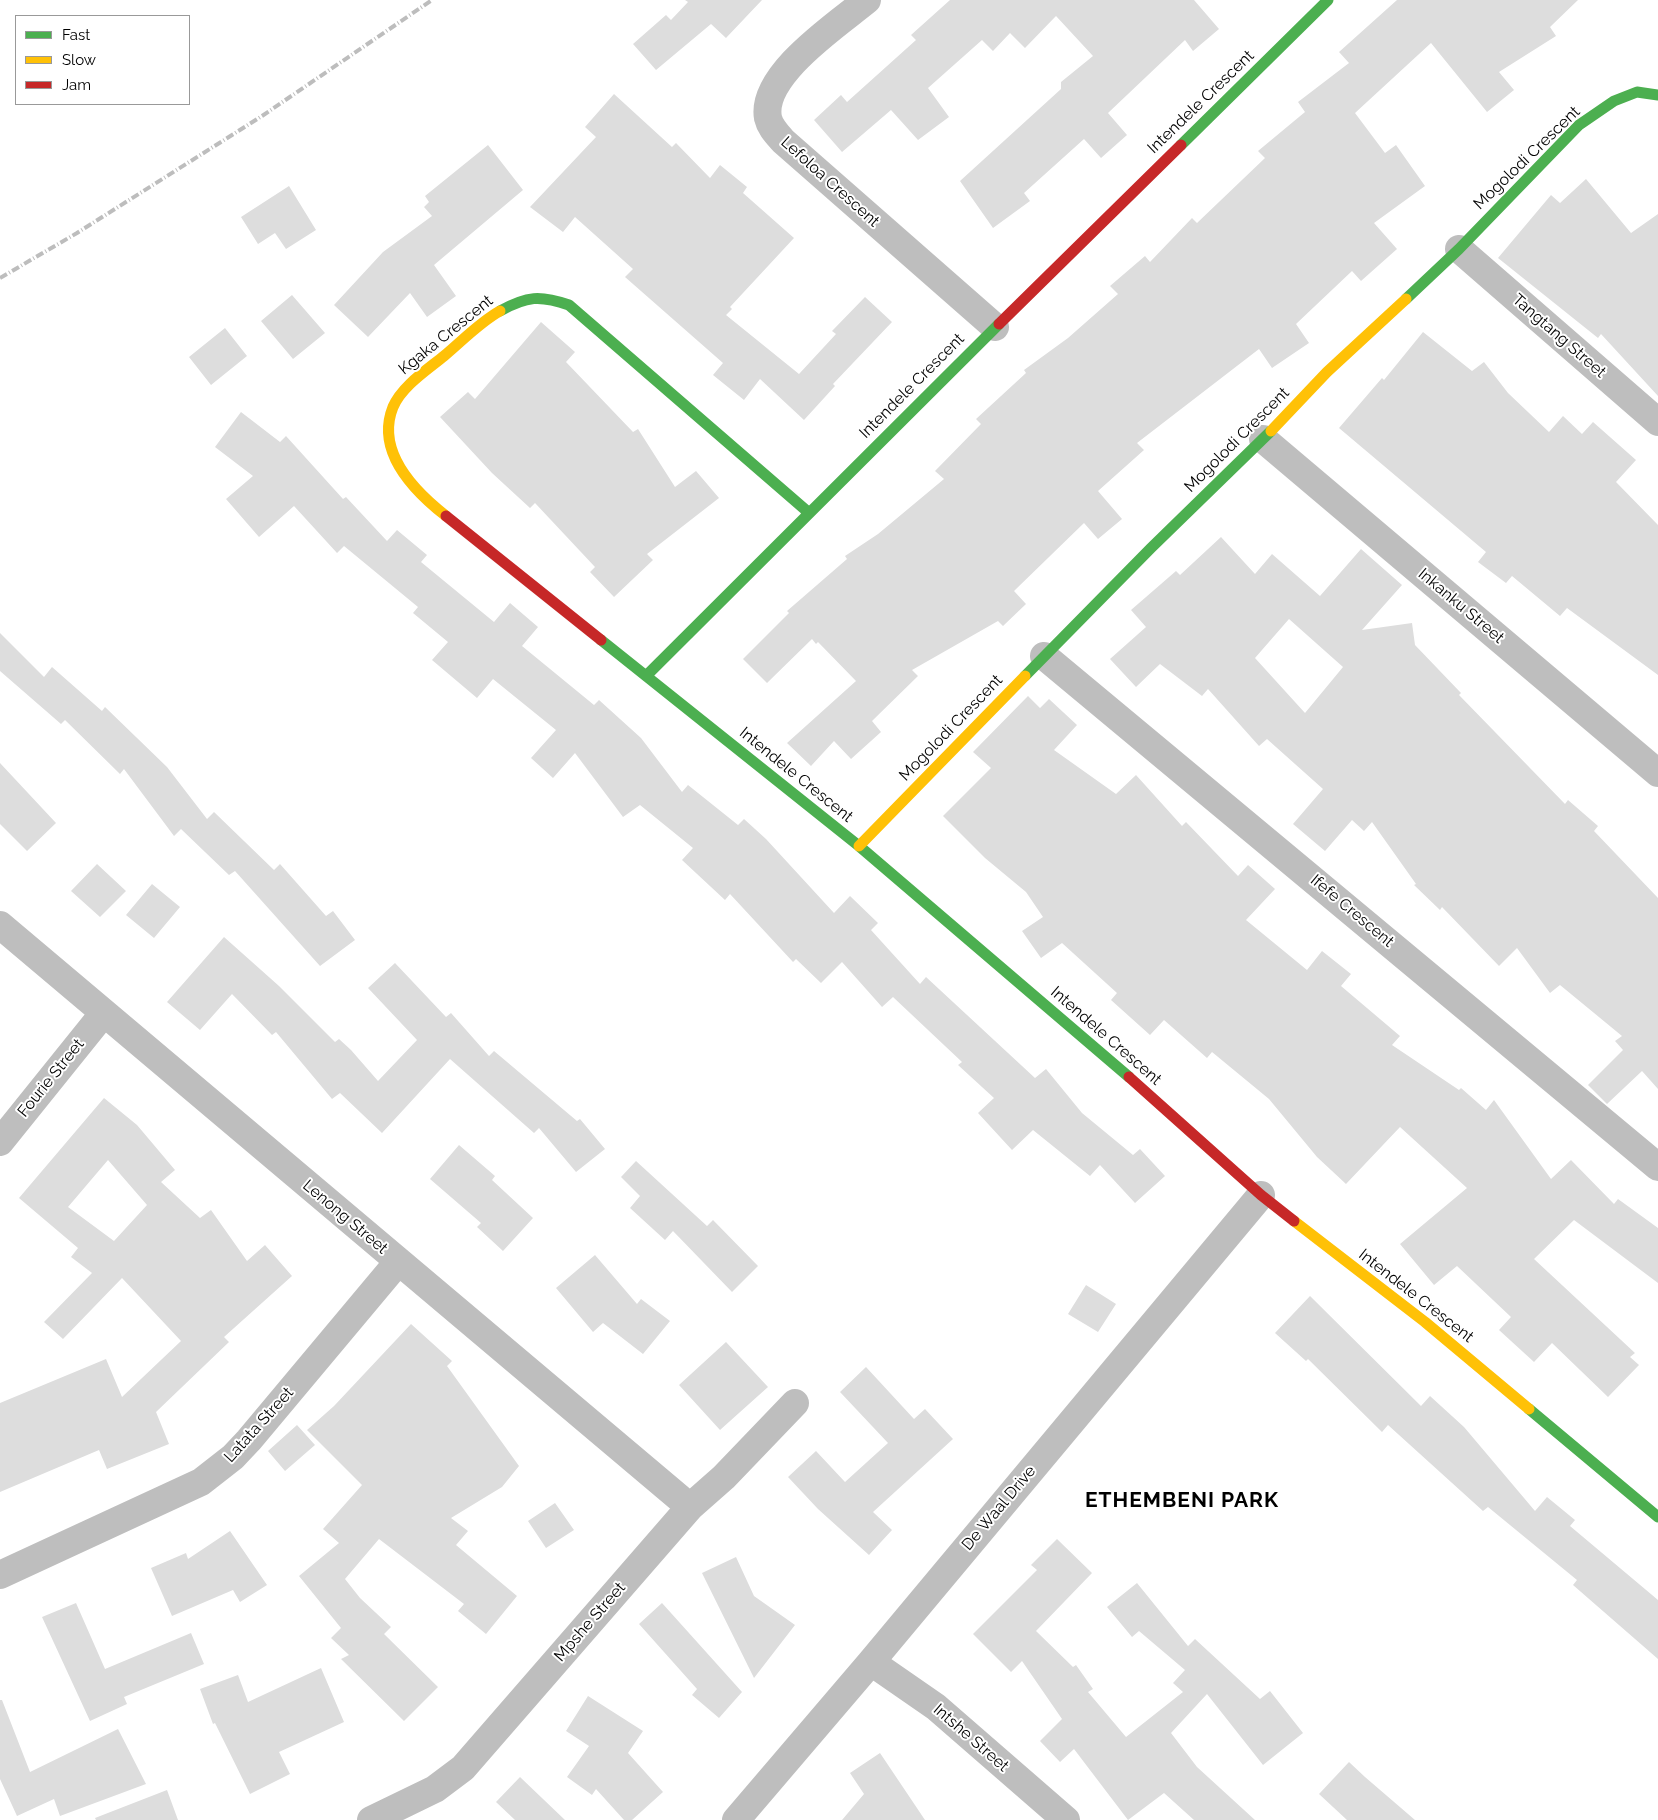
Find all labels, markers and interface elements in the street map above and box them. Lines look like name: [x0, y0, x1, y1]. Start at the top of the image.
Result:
legend: [15, 15, 190, 105]
text: Fast: [62, 26, 90, 44]
street label: Intendele Crescent: [1144, 46, 1258, 158]
text: Slow: [62, 51, 96, 69]
text: Jam: [62, 76, 91, 94]
street label: Mogolodi Crescent: [1470, 102, 1584, 214]
street label: Lefoloa Crescent: [777, 133, 883, 231]
street label: Tangtang Street: [1508, 290, 1610, 382]
street label: Kgaka Crescent: [395, 291, 497, 379]
street label: Intendele Crescent: [856, 330, 968, 442]
street label: Mogolodi Crescent: [1181, 384, 1293, 496]
street label: Inkanku Street: [1414, 565, 1508, 647]
street label: Mogolodi Crescent: [895, 671, 1007, 785]
street label: Intendele Crescent: [735, 723, 857, 827]
street label: Ifefe Crescent: [1306, 871, 1398, 951]
street label: Intendele Crescent: [1047, 983, 1165, 1089]
street label: Fourie Street: [14, 1035, 88, 1121]
street label: Lenong Street: [299, 1176, 391, 1258]
street label: Intendele Crescent: [1355, 1245, 1477, 1347]
street label: Latata Street: [220, 1383, 298, 1467]
street label: De Waal Drive: [958, 1462, 1040, 1554]
district label: ETHEMBENI PARK: [1083, 1488, 1281, 1514]
street label: Mpshe Street: [550, 1578, 630, 1666]
street label: Intshe Street: [929, 1700, 1013, 1776]

